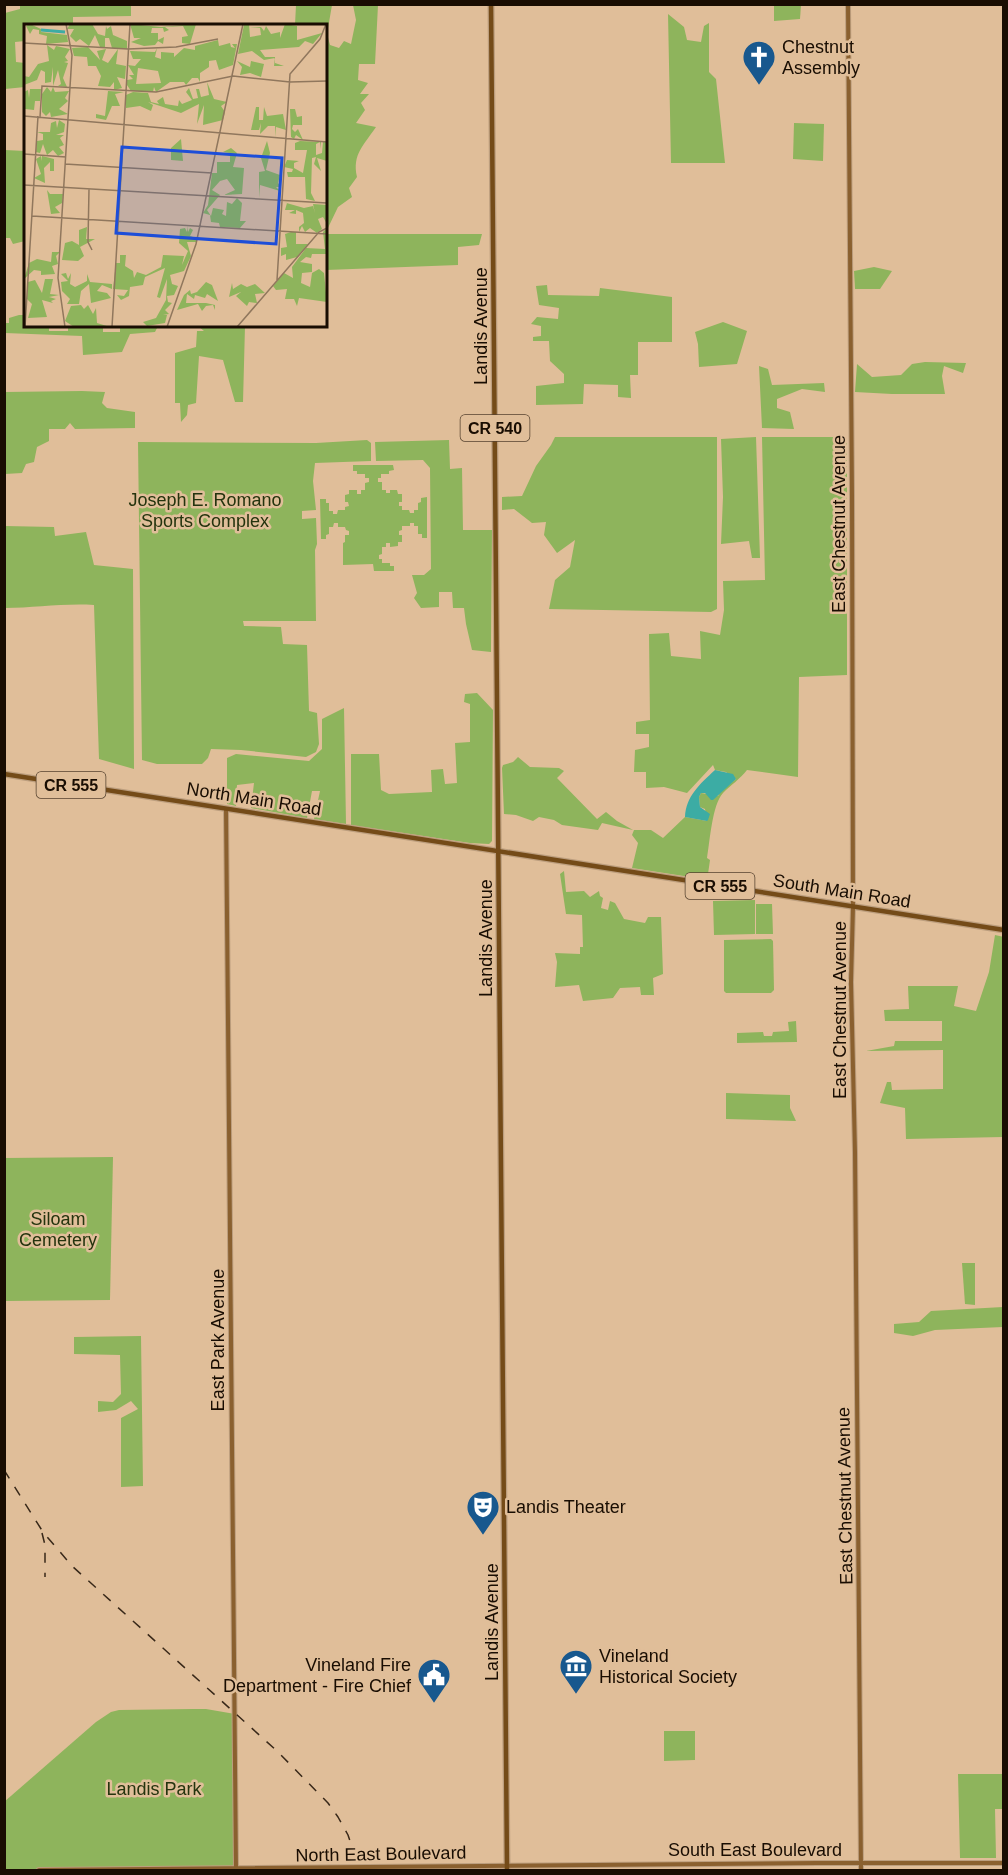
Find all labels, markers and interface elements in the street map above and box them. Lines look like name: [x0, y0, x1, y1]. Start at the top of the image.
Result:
inset map: [24, 24, 327, 327]
place label: Chestnut Assembly: [782, 37, 860, 78]
church icon: Chestnut Assembly: [741, 39, 777, 86]
street label: Landis Avenue: [471, 267, 491, 385]
road number: CR 540: [460, 415, 530, 441]
street label: East Chestnut Avenue: [829, 435, 849, 613]
park label: Joseph E. Romano Sports Complex: [128, 490, 282, 531]
road number: CR 555: [36, 772, 106, 798]
street label: North Main Road: [185, 778, 323, 820]
street label: South Main Road: [772, 870, 912, 912]
road number: CR 555: [686, 873, 754, 899]
street label: Landis Avenue: [476, 879, 496, 997]
street label: East Chestnut Avenue: [830, 921, 850, 1099]
park label: Siloam Cemetery: [19, 1209, 97, 1250]
street label: East Park Avenue: [208, 1269, 228, 1411]
street label: East Chestnut Avenue: [833, 1407, 857, 1585]
theatre icon: Landis Theater: [465, 1489, 501, 1536]
place label: Landis Theater: [506, 1497, 626, 1517]
street label: Landis Avenue: [482, 1563, 502, 1681]
place label: Vineland Historical Society: [599, 1646, 737, 1687]
museum icon: Vineland Historical Society: [558, 1648, 594, 1695]
place label: Vineland Fire Department - Fire Chief: [223, 1655, 412, 1696]
public building icon: Vineland Fire Department - Fire Chief: [416, 1657, 452, 1704]
park label: Landis Park: [106, 1779, 203, 1799]
street label: South East Boulevard: [668, 1840, 842, 1860]
street label: North East Boulevard: [295, 1843, 467, 1865]

